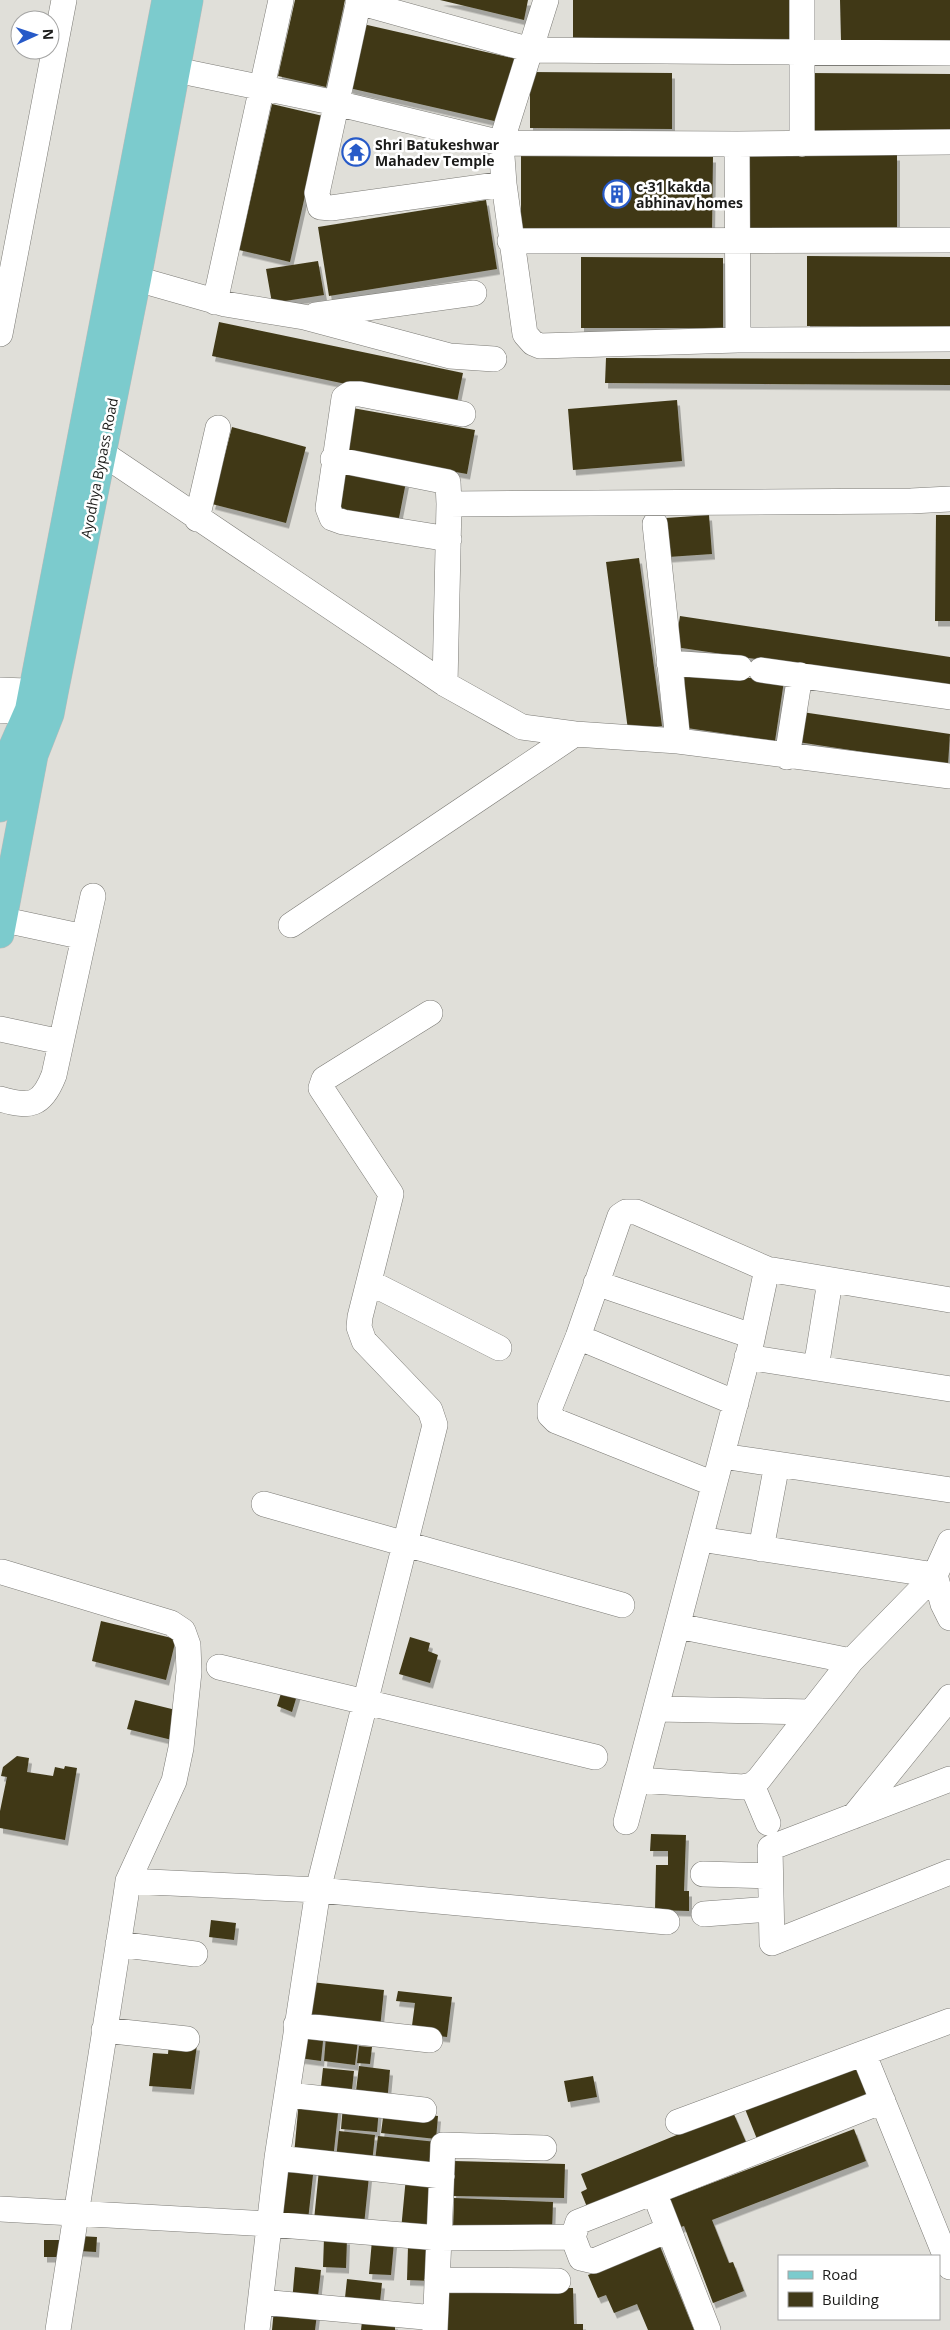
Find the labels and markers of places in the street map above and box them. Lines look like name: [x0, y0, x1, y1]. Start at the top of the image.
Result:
place label: Shri Batukeshwar Mahadev Temple: [375, 135, 500, 170]
temple icon: Shri Batukeshwar Mahadev Temple: [341, 137, 371, 167]
place label: c-31 kakda abhinav homes: [636, 177, 743, 212]
building icon: c-31 kakda abhinav homes: [602, 179, 632, 209]

